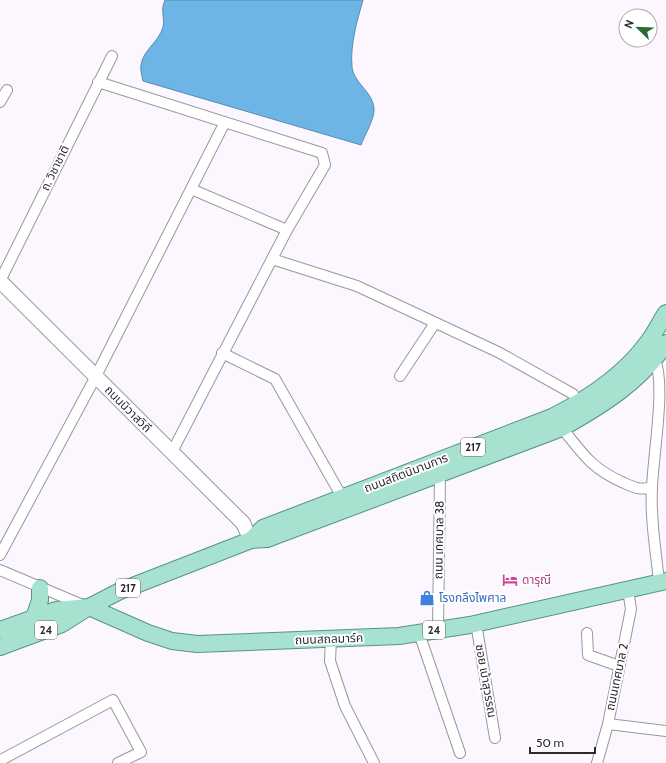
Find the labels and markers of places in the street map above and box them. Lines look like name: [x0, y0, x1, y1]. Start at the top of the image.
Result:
hotel icon: ดารุณี: [501, 571, 519, 589]
place label: ดารุณี: [522, 572, 551, 587]
shop icon: โรงกลึงไพศาล: [418, 589, 436, 607]
place label: โรงกลึงไพศาล: [439, 590, 506, 605]

